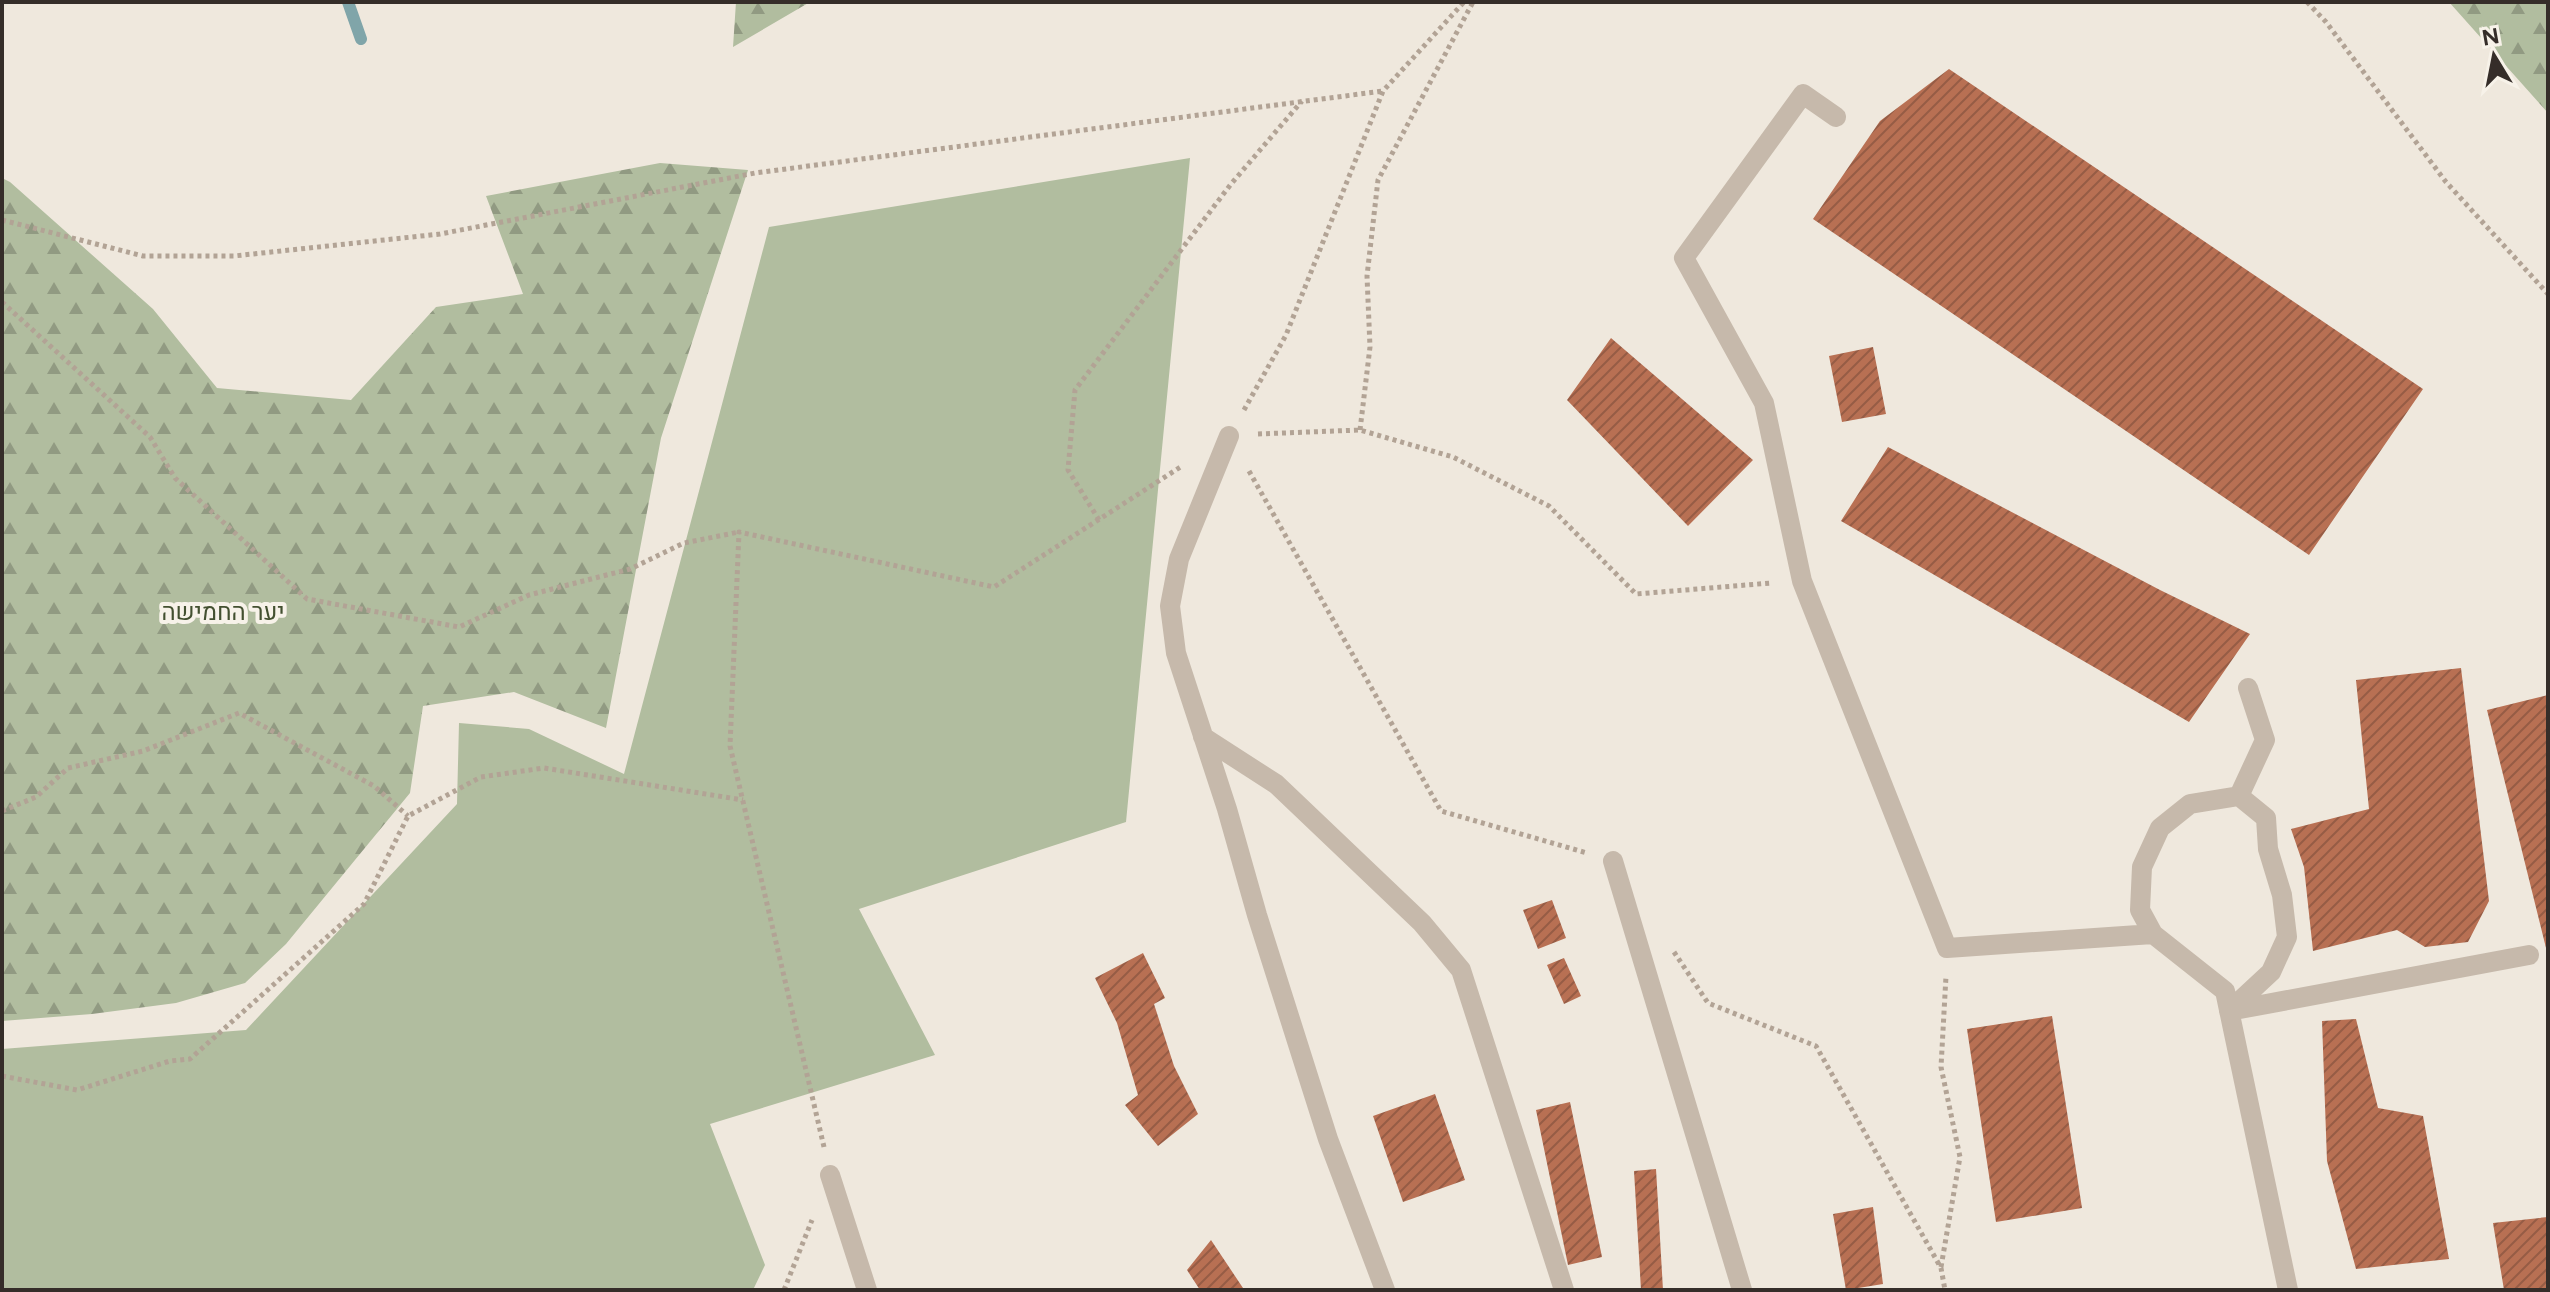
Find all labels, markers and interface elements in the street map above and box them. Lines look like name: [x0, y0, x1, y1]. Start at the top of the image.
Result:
north arrow: [2454, 16, 2534, 96]
text: N: [2480, 22, 2501, 52]
park label: יער החמישה: [161, 597, 285, 626]

